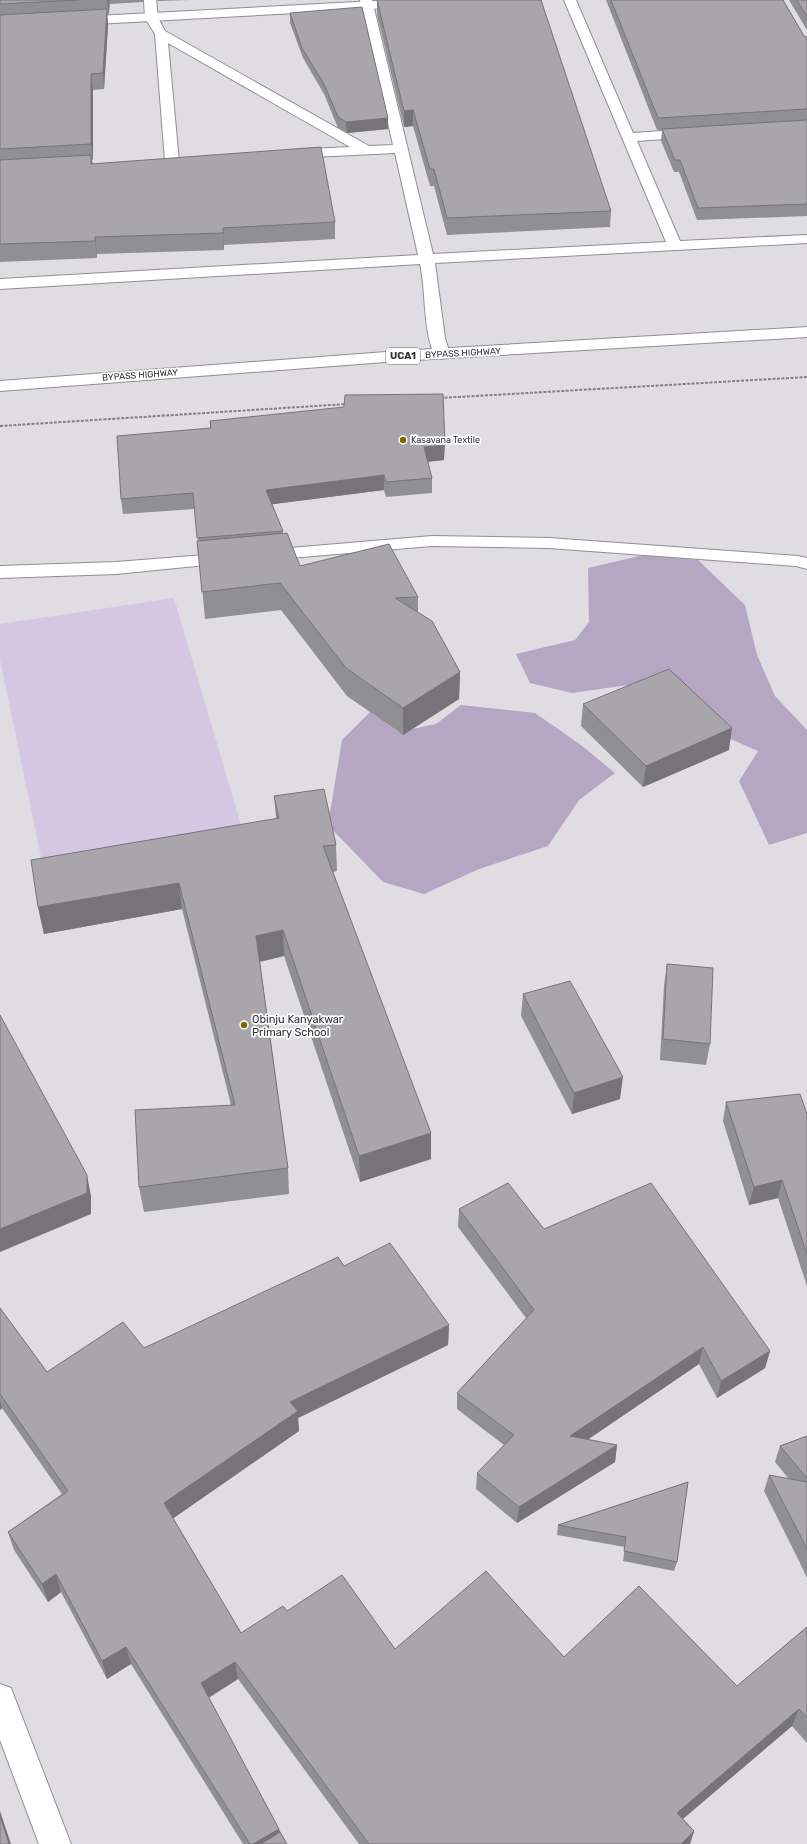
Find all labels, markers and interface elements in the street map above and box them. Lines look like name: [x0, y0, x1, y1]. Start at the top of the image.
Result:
street label: BYPASS HIGHWAY: [425, 346, 501, 360]
road number: UCA1: [386, 348, 420, 364]
street label: BYPASS HIGHWAY: [102, 367, 178, 383]
marker: Kasavana Textile: [398, 435, 408, 445]
place label: Kasavana Textile: [411, 435, 480, 445]
place label: Obinju Kanyakwar Primary School: [252, 1013, 344, 1039]
marker: Obinju Kanyakwar Primary School: [239, 1020, 249, 1030]

